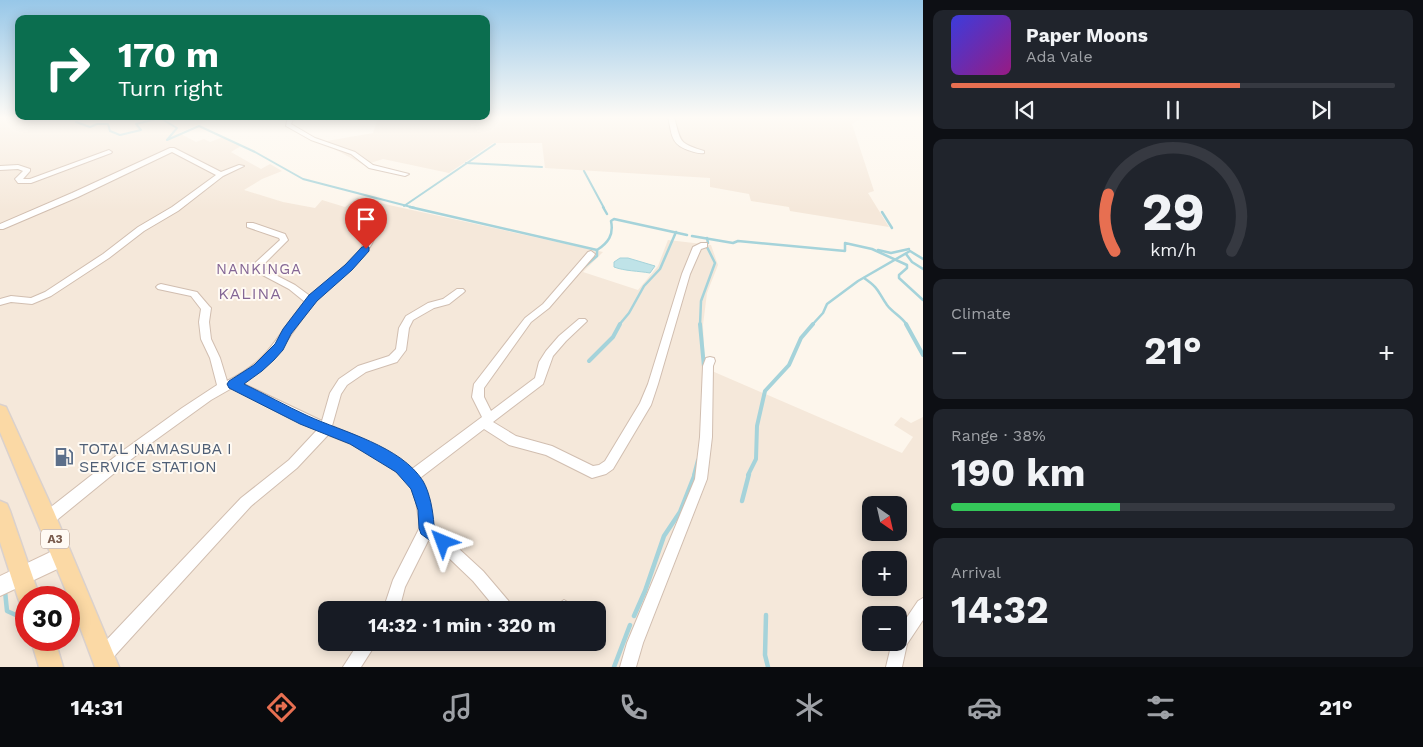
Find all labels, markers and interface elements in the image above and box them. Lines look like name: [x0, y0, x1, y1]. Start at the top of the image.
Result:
text: Paper Moons: [1026, 24, 1148, 47]
text: 170 m: [118, 34, 219, 76]
icon: right: [35, 35, 100, 100]
text: Ada Vale: [1026, 47, 1093, 66]
text: Turn right: [118, 76, 223, 101]
icon: previous: [1011, 96, 1039, 124]
icon: pause: [1159, 96, 1187, 124]
icon: next: [1307, 96, 1335, 124]
text: 29: [1141, 182, 1205, 243]
pin: [345, 198, 387, 249]
icon: arrive: [352, 205, 380, 233]
text: km/h: [1150, 239, 1196, 260]
district label: NANKINGA: [216, 260, 302, 278]
district label: KALINA: [218, 284, 282, 303]
text: Climate: [951, 304, 1011, 323]
text: 21°: [1144, 329, 1202, 373]
text: −: [951, 336, 968, 369]
text: +: [1378, 336, 1395, 369]
text: Range · 38%: [951, 426, 1046, 445]
place label: TOTAL NAMASUBA I SERVICE STATION: [79, 439, 232, 476]
fuel station icon: TOTAL NAMASUBA I SERVICE STATION: [53, 446, 75, 468]
text: 190 km: [951, 451, 1086, 495]
north arrow: [862, 496, 908, 541]
map controls: [862, 496, 907, 651]
position arrow: [416, 515, 468, 567]
road number: A3: [41, 530, 69, 548]
button: +: [862, 551, 907, 596]
text: Arrival: [951, 563, 1001, 582]
speed limit sign: 30: [15, 586, 80, 651]
text: 14:32: [951, 588, 1049, 632]
button: −: [862, 606, 907, 651]
text: 14:32 · 1 min · 320 m: [368, 614, 556, 637]
icon: directions: [264, 690, 299, 725]
icon: music: [440, 690, 475, 725]
icon: phone: [616, 690, 651, 725]
icon: climate: [792, 690, 827, 725]
icon: car: [967, 690, 1002, 725]
icon: filters: [1143, 690, 1178, 725]
text: 14:31: [70, 695, 123, 720]
text: 21°: [1319, 695, 1353, 720]

